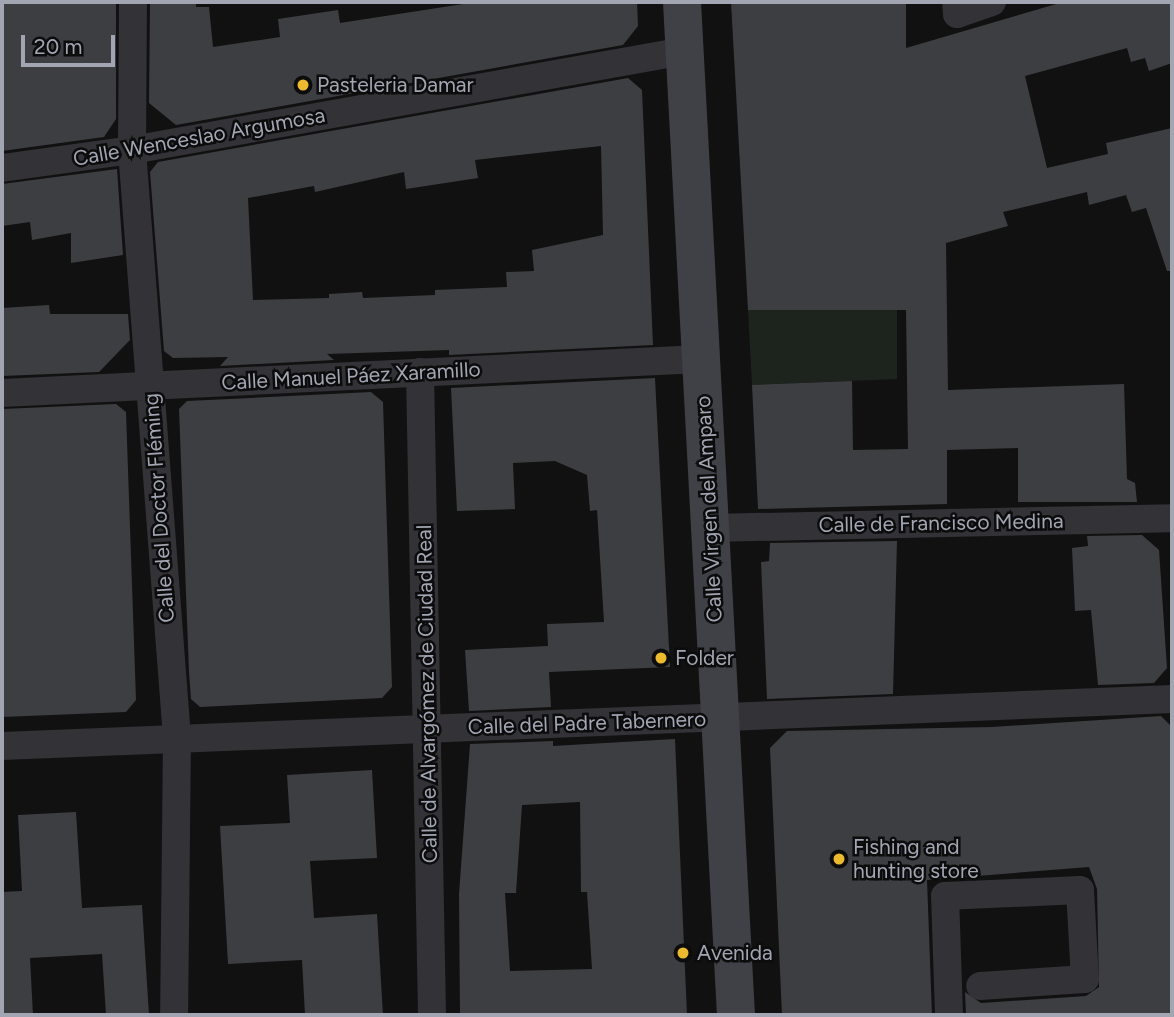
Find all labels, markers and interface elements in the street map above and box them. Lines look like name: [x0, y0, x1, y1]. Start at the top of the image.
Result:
scale bar: [24, 21, 119, 65]
text: 20 m: [34, 34, 82, 59]
place label: Pasteleria Damar: [317, 72, 474, 98]
marker: Pasteleria Damar: [295, 77, 311, 93]
street label: Calle Wenceslao Argumosa: [71, 102, 327, 172]
street label: Calle Manuel Páez Xaramillo: [221, 357, 481, 395]
street label: Calle del Doctor Fléming: [138, 392, 180, 624]
street label: Calle Virgen del Amparo: [690, 395, 728, 623]
street label: Calle de Francisco Medina: [818, 508, 1064, 538]
street label: Calle de Alvargómez de Ciudad Real: [411, 525, 443, 863]
place label: Folder: [675, 645, 734, 671]
marker: Folder: [653, 650, 669, 666]
street label: Calle del Padre Tabernero: [467, 706, 707, 740]
place label: Fishing and hunting store: [853, 834, 979, 884]
marker: Fishing and hunting store: [831, 851, 847, 867]
place label: Avenida: [697, 940, 773, 966]
marker: Avenida: [675, 945, 691, 961]

